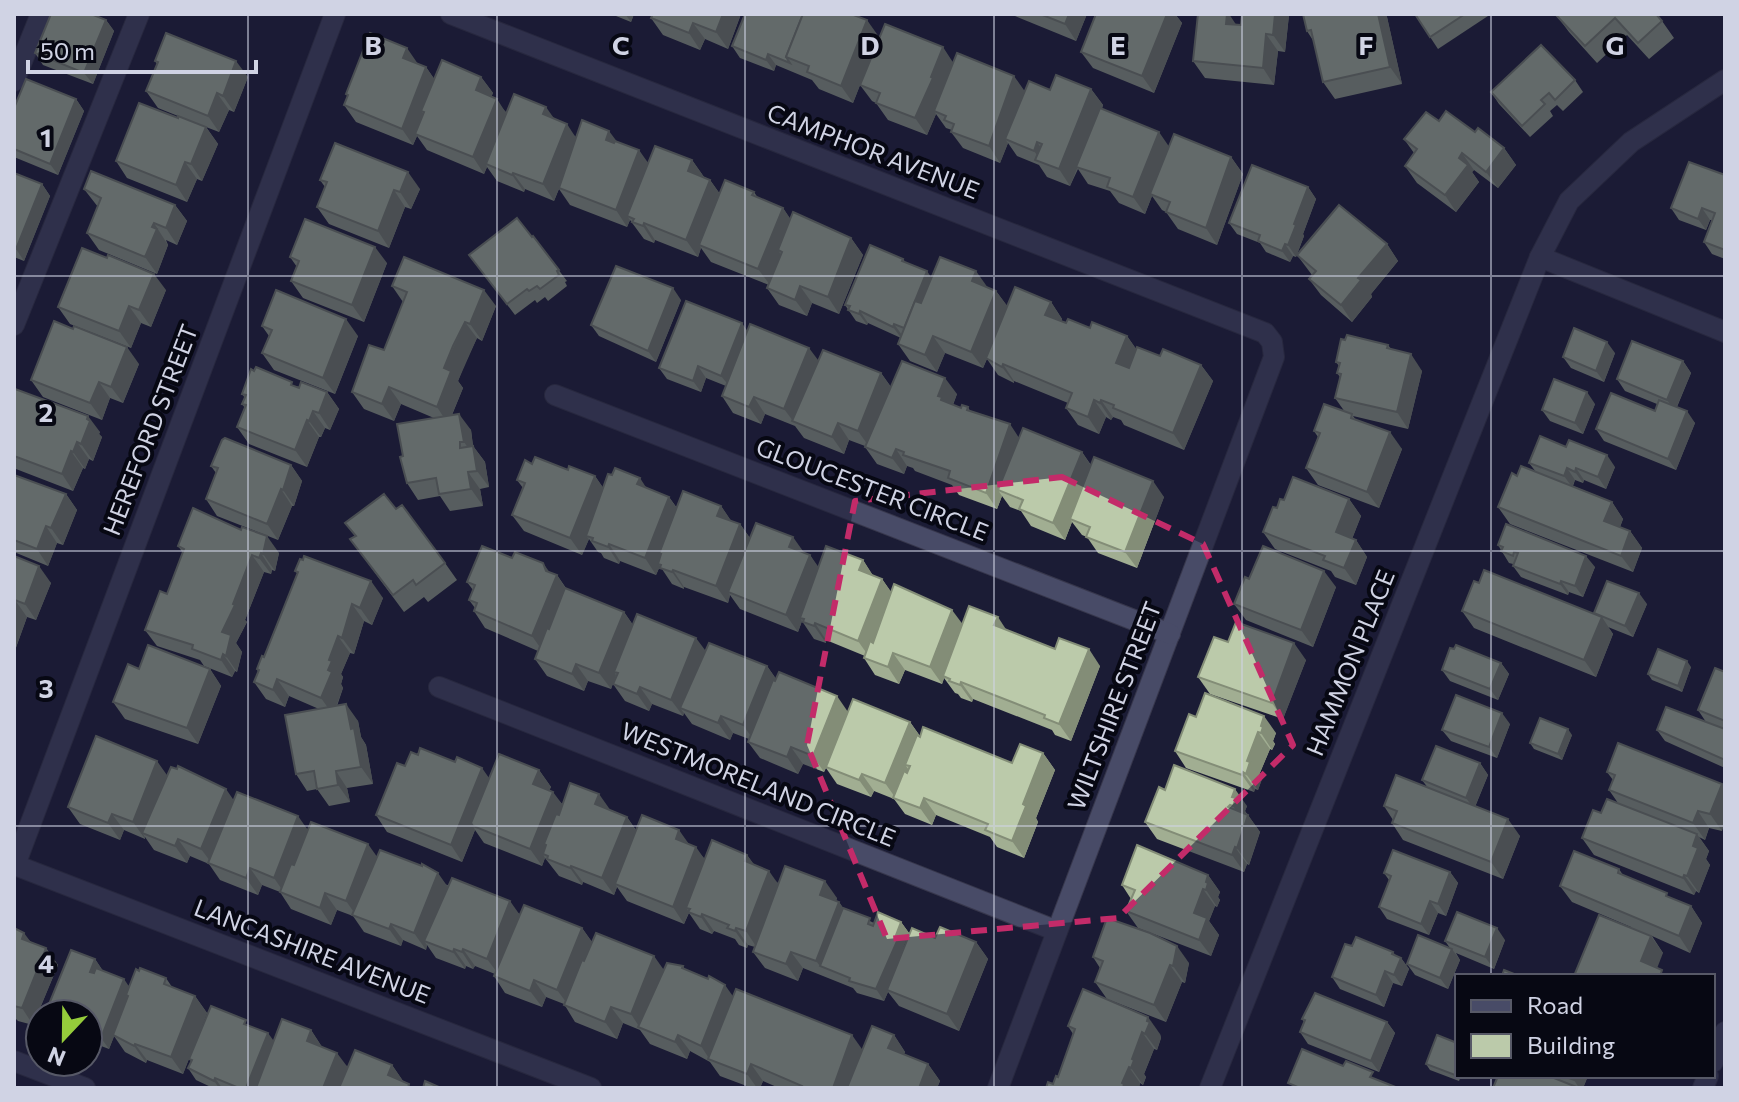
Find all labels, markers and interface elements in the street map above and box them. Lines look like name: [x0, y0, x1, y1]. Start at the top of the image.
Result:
scale bar: [28, 24, 256, 74]
text: B: [364, 29, 382, 60]
text: C: [612, 29, 630, 60]
text: D: [860, 29, 880, 60]
text: E: [1110, 29, 1126, 60]
text: F: [1358, 29, 1374, 60]
text: G: [1606, 29, 1624, 60]
text: 50 m: [40, 36, 95, 65]
street label: CAMPHOR AVENUE: [763, 97, 984, 204]
text: 1: [40, 121, 52, 152]
street label: HEREFORD STREET: [96, 320, 203, 539]
text: 2: [39, 396, 53, 427]
street label: GLOUCESTER CIRCLE: [752, 431, 993, 546]
street label: HAMMON PLACE: [1299, 565, 1400, 760]
street label: WILTSHIRE STREET: [1061, 597, 1167, 814]
text: 3: [38, 672, 54, 703]
street label: WESTMORELAND CIRCLE: [617, 715, 900, 852]
street label: LANCASHIRE AVENUE: [190, 892, 435, 1009]
text: 4: [38, 947, 54, 978]
legend: [1455, 974, 1715, 1078]
text: Road: [1527, 990, 1583, 1019]
north arrow: [24, 998, 104, 1078]
text: Building: [1527, 1030, 1615, 1059]
text: N: [44, 1041, 69, 1073]

